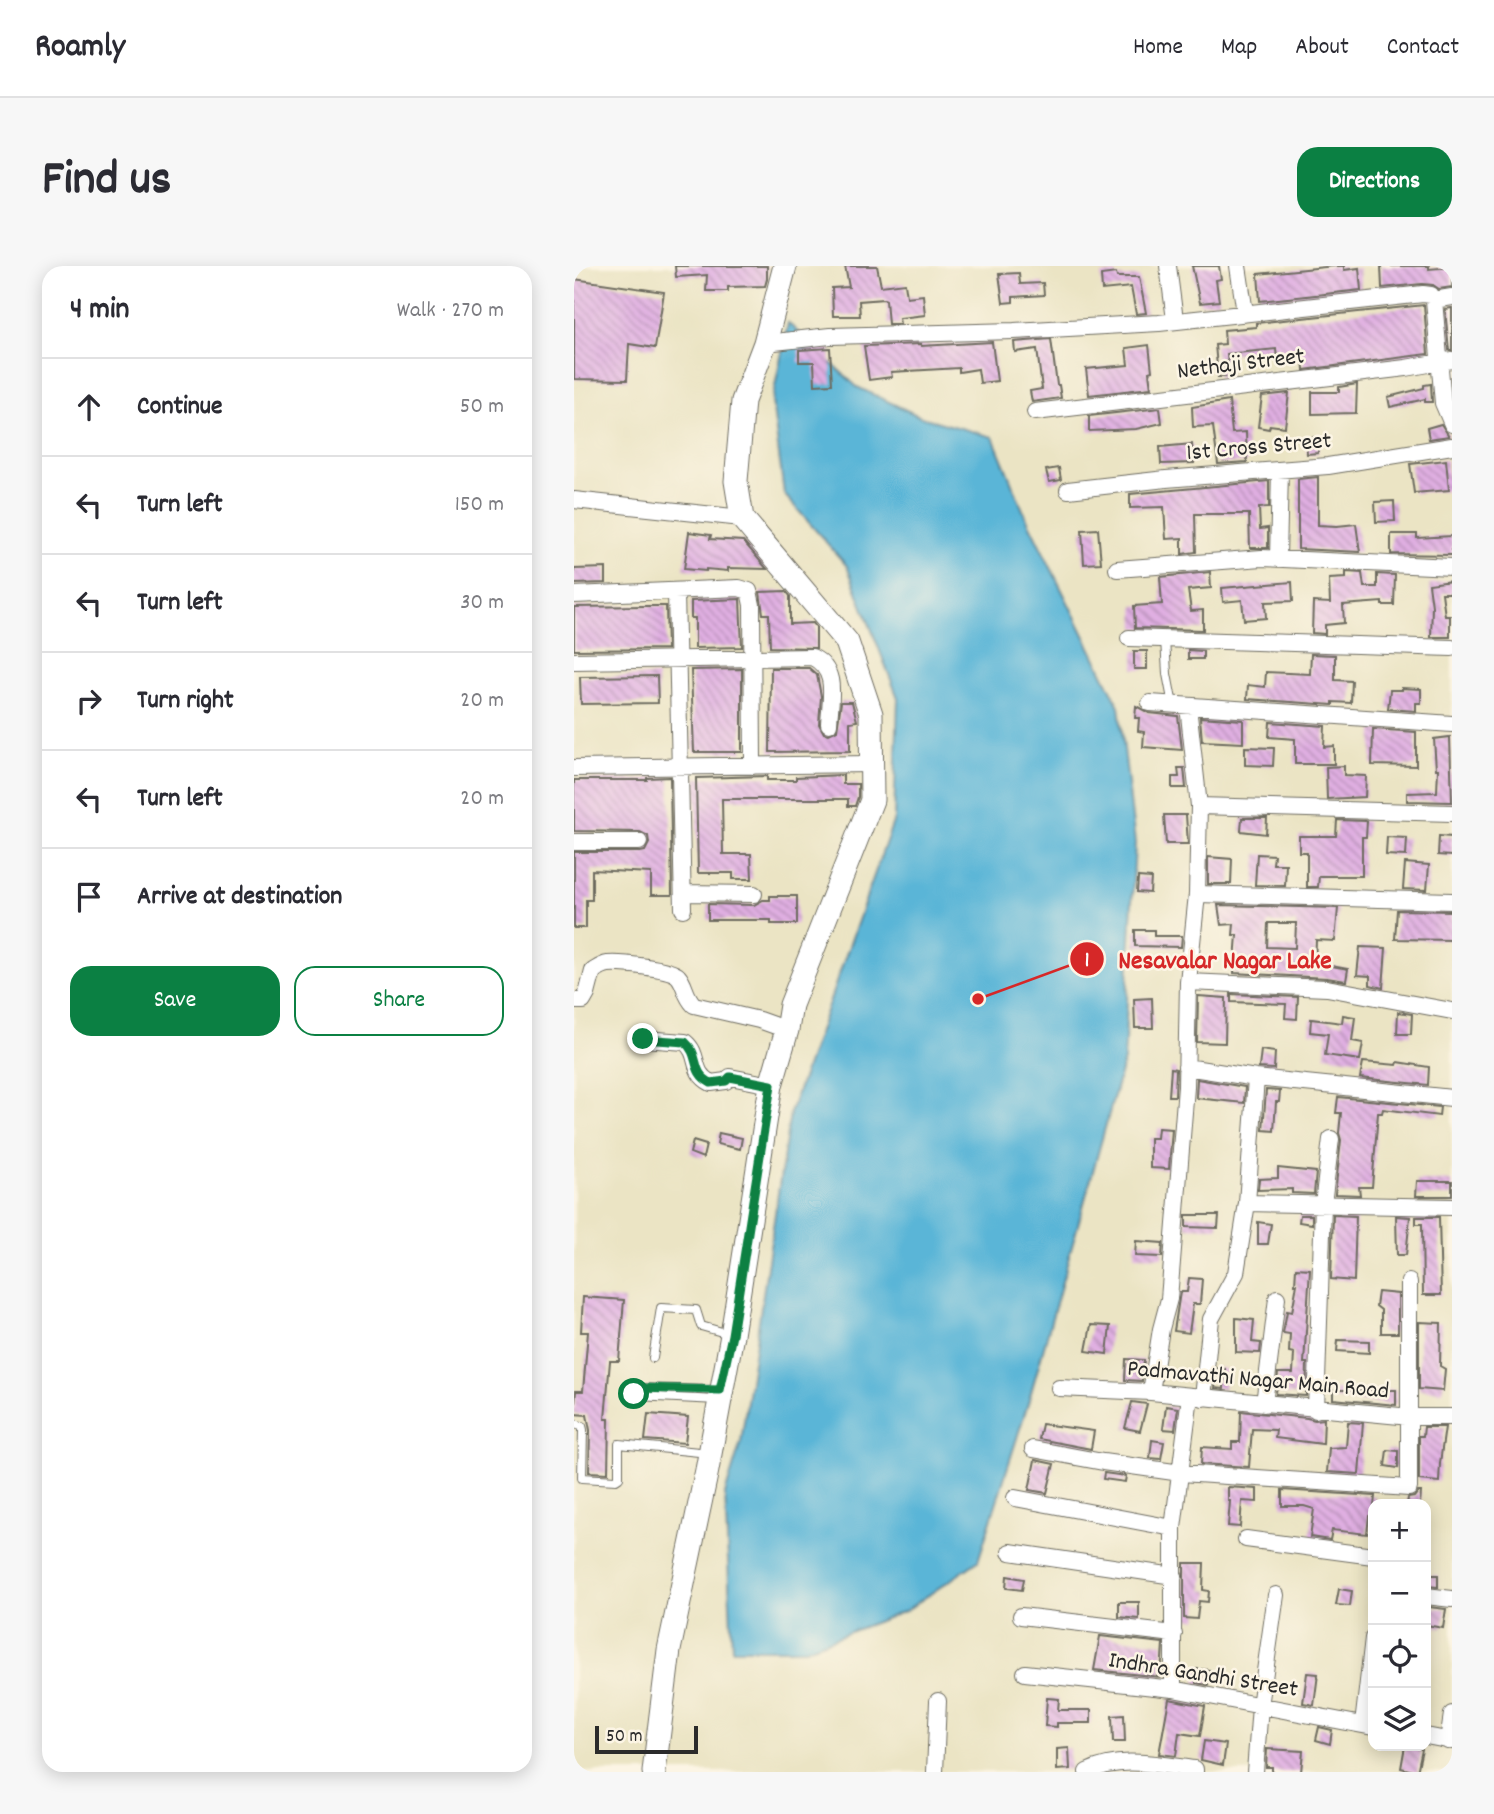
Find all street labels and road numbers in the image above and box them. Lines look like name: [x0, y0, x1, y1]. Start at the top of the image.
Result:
street label: Nethaji Street: [1175, 340, 1307, 390]
street label: 1st Cross Street: [1185, 425, 1333, 471]
street label: Padmavathi Nagar Main Road: [1126, 1353, 1390, 1409]
street label: Indhra Gandhi Street: [1106, 1644, 1300, 1708]

